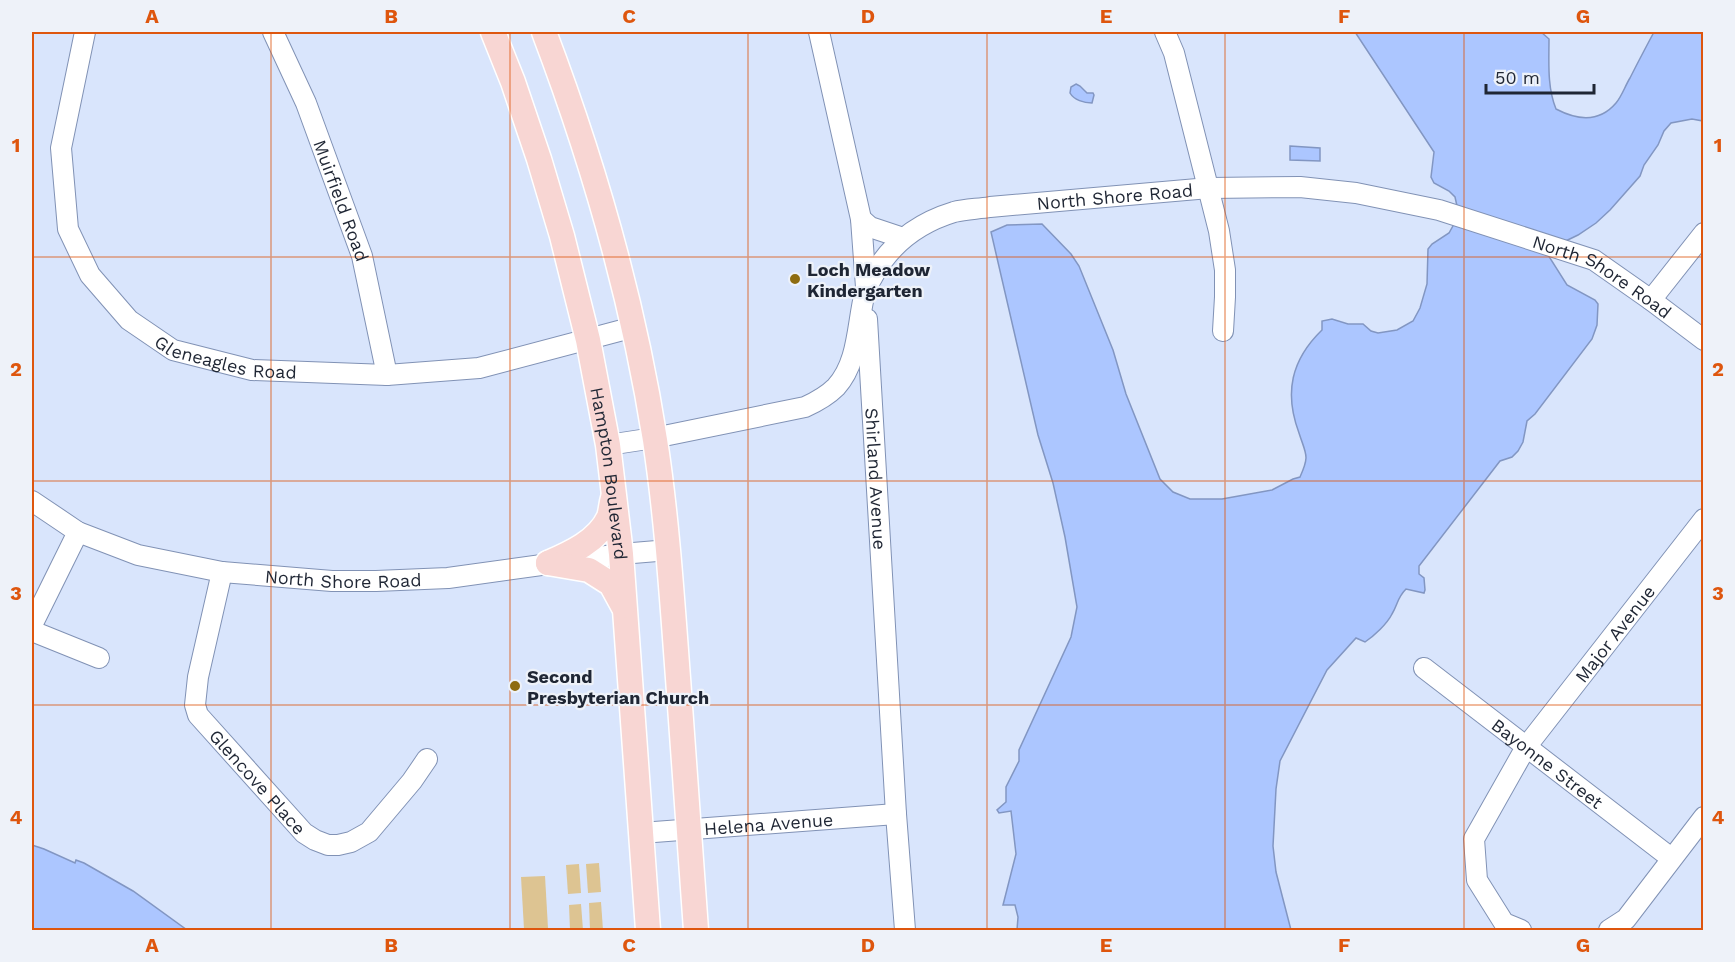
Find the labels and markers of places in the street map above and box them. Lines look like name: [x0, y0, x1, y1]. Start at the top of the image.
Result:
place label: Loch Meadow Kindergarten: [807, 259, 931, 301]
marker: Loch Meadow Kindergarten: [788, 272, 802, 286]
place label: Second Presbyterian Church: [527, 666, 709, 708]
marker: Second Presbyterian Church: [508, 679, 522, 693]

